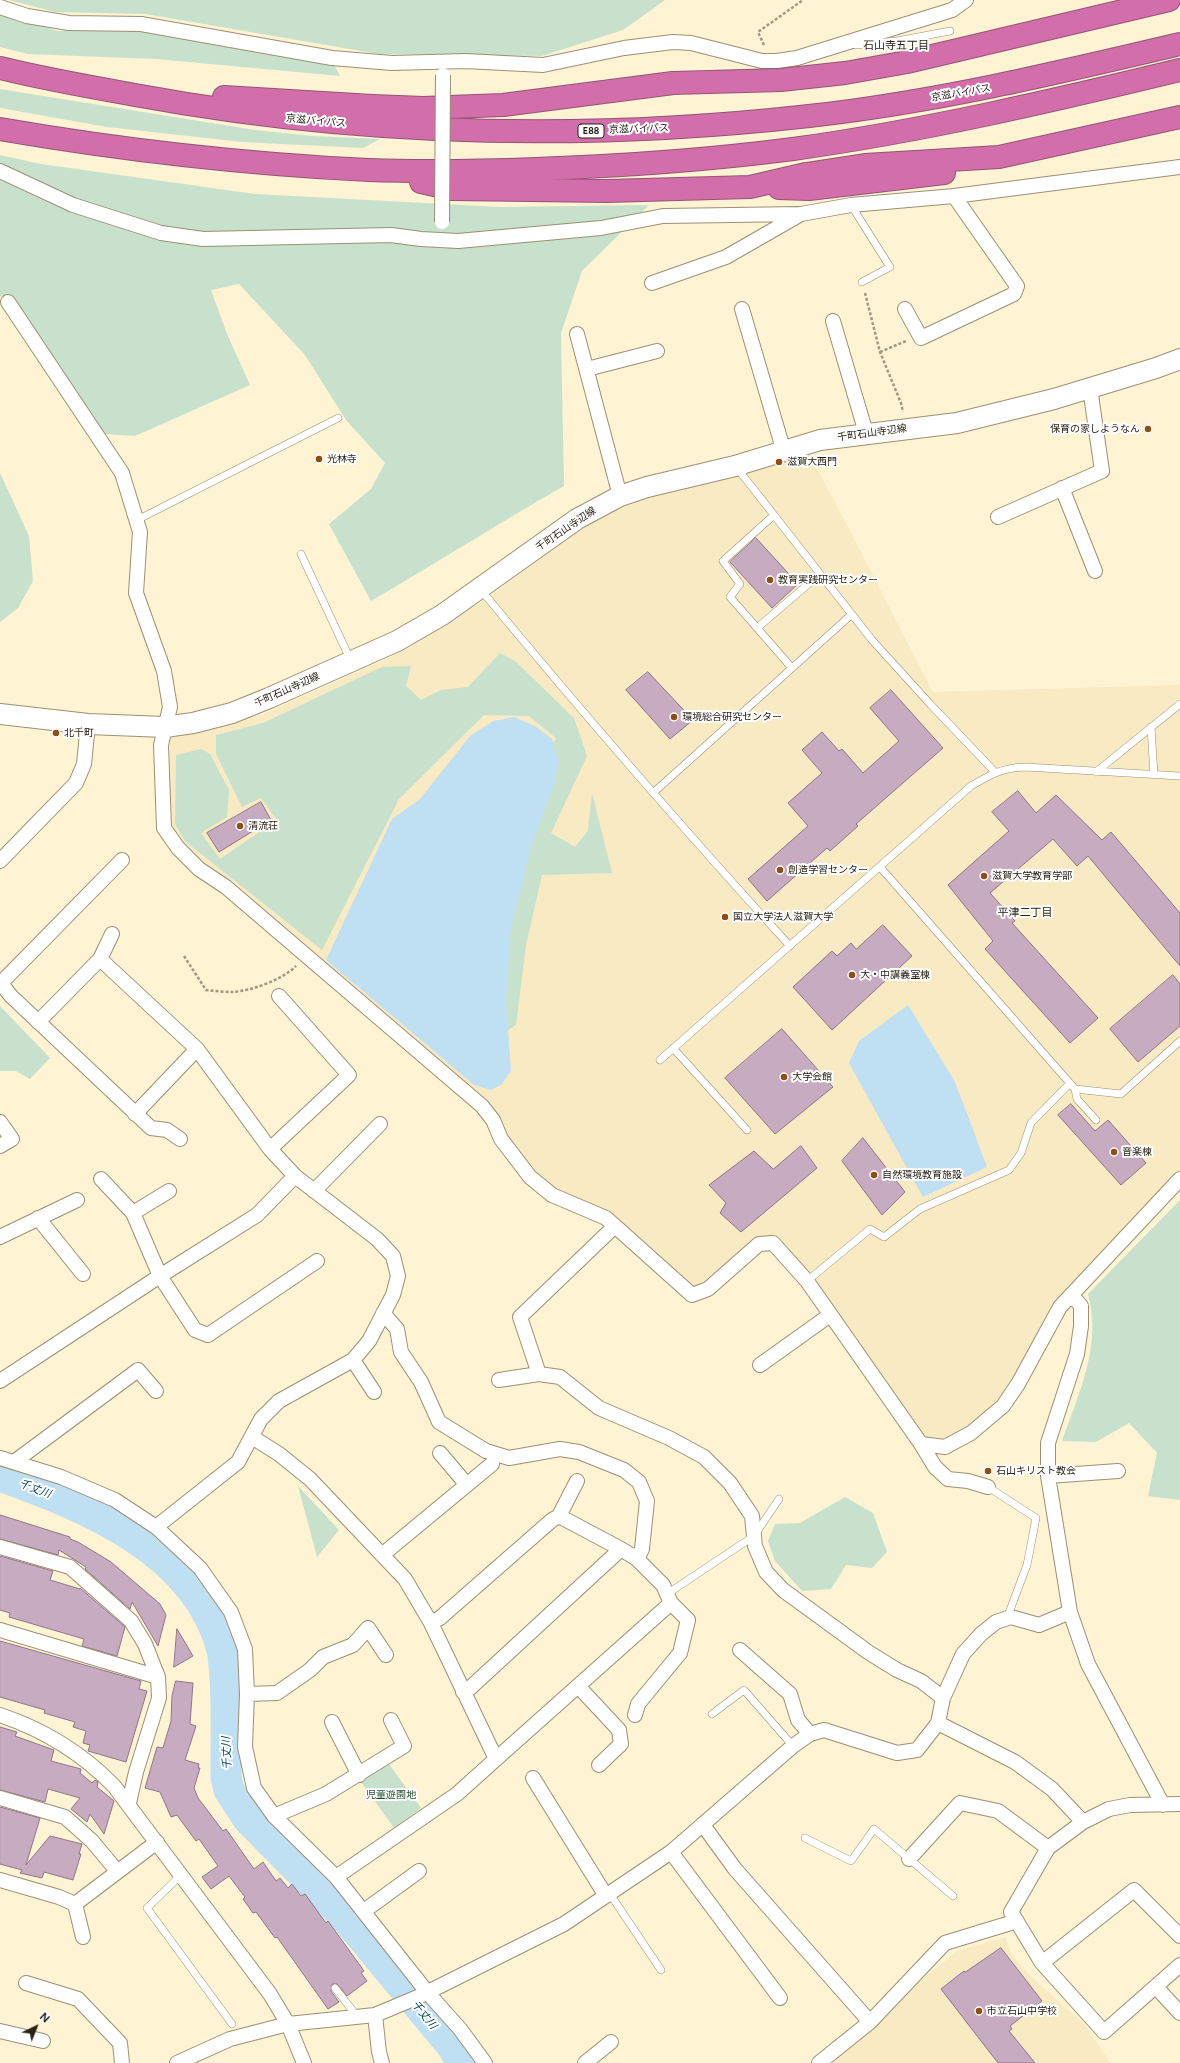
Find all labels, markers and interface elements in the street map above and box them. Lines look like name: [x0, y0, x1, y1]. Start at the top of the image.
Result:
district label: 石山寺五丁目: [863, 39, 929, 53]
street label: 京滋バイパス: [930, 82, 992, 104]
street label: 京滋バイパス: [286, 112, 346, 130]
street label: 京滋バイパス: [609, 122, 669, 136]
road number: E88: [578, 124, 604, 138]
street label: 千町石山寺辺線: [837, 422, 907, 444]
place label: 保育の家しようなん: [1050, 423, 1140, 435]
marker: 保育の家しようなん: [1143, 424, 1153, 434]
place label: 光林寺: [327, 453, 357, 465]
marker: 光林寺: [314, 454, 324, 464]
place label: 滋賀大西門: [787, 456, 837, 468]
marker: 滋賀大西門: [774, 457, 784, 467]
street label: 千町石山寺辺線: [534, 504, 598, 554]
place label: 教育実践研究センター: [778, 574, 878, 586]
marker: 教育実践研究センター: [765, 575, 775, 585]
street label: 千町石山寺辺線: [253, 670, 321, 710]
place label: 環境総合研究センター: [682, 711, 782, 723]
marker: 環境総合研究センター: [669, 712, 679, 722]
place label: 北千町: [64, 727, 94, 739]
marker: 北千町: [51, 728, 61, 738]
place label: 清流荘: [248, 820, 278, 832]
marker: 清流荘: [235, 821, 245, 831]
place label: 創造学習センター: [788, 864, 868, 876]
marker: 創造学習センター: [775, 865, 785, 875]
place label: 滋賀大学教育学部: [992, 870, 1072, 882]
marker: 滋賀大学教育学部: [979, 871, 989, 881]
district label: 平津二丁目: [998, 906, 1052, 920]
place label: 国立大学法人滋賀大学: [733, 911, 833, 923]
marker: 国立大学法人滋賀大学: [720, 912, 730, 922]
place label: 大・中講義室棟: [860, 969, 930, 981]
marker: 大・中講義室棟: [847, 970, 857, 980]
place label: 大学会館: [792, 1071, 832, 1083]
marker: 大学会館: [779, 1072, 789, 1082]
place label: 音楽棟: [1122, 1146, 1152, 1158]
marker: 音楽棟: [1109, 1147, 1119, 1157]
place label: 自然環境教育施設: [882, 1169, 962, 1181]
marker: 自然環境教育施設: [869, 1170, 879, 1180]
place label: 石山キリスト教会: [996, 1465, 1076, 1477]
marker: 石山キリスト教会: [983, 1466, 993, 1476]
water label: 千丈川: [17, 1477, 53, 1501]
water label: 千丈川: [220, 1736, 234, 1770]
park label: 児童遊園地: [366, 1789, 416, 1801]
water label: 千丈川: [408, 1998, 440, 2032]
place label: 市立石山中学校: [987, 2005, 1057, 2017]
marker: 市立石山中学校: [974, 2006, 984, 2016]
north arrow: [16, 2007, 56, 2047]
text: N: [37, 2010, 52, 2026]

